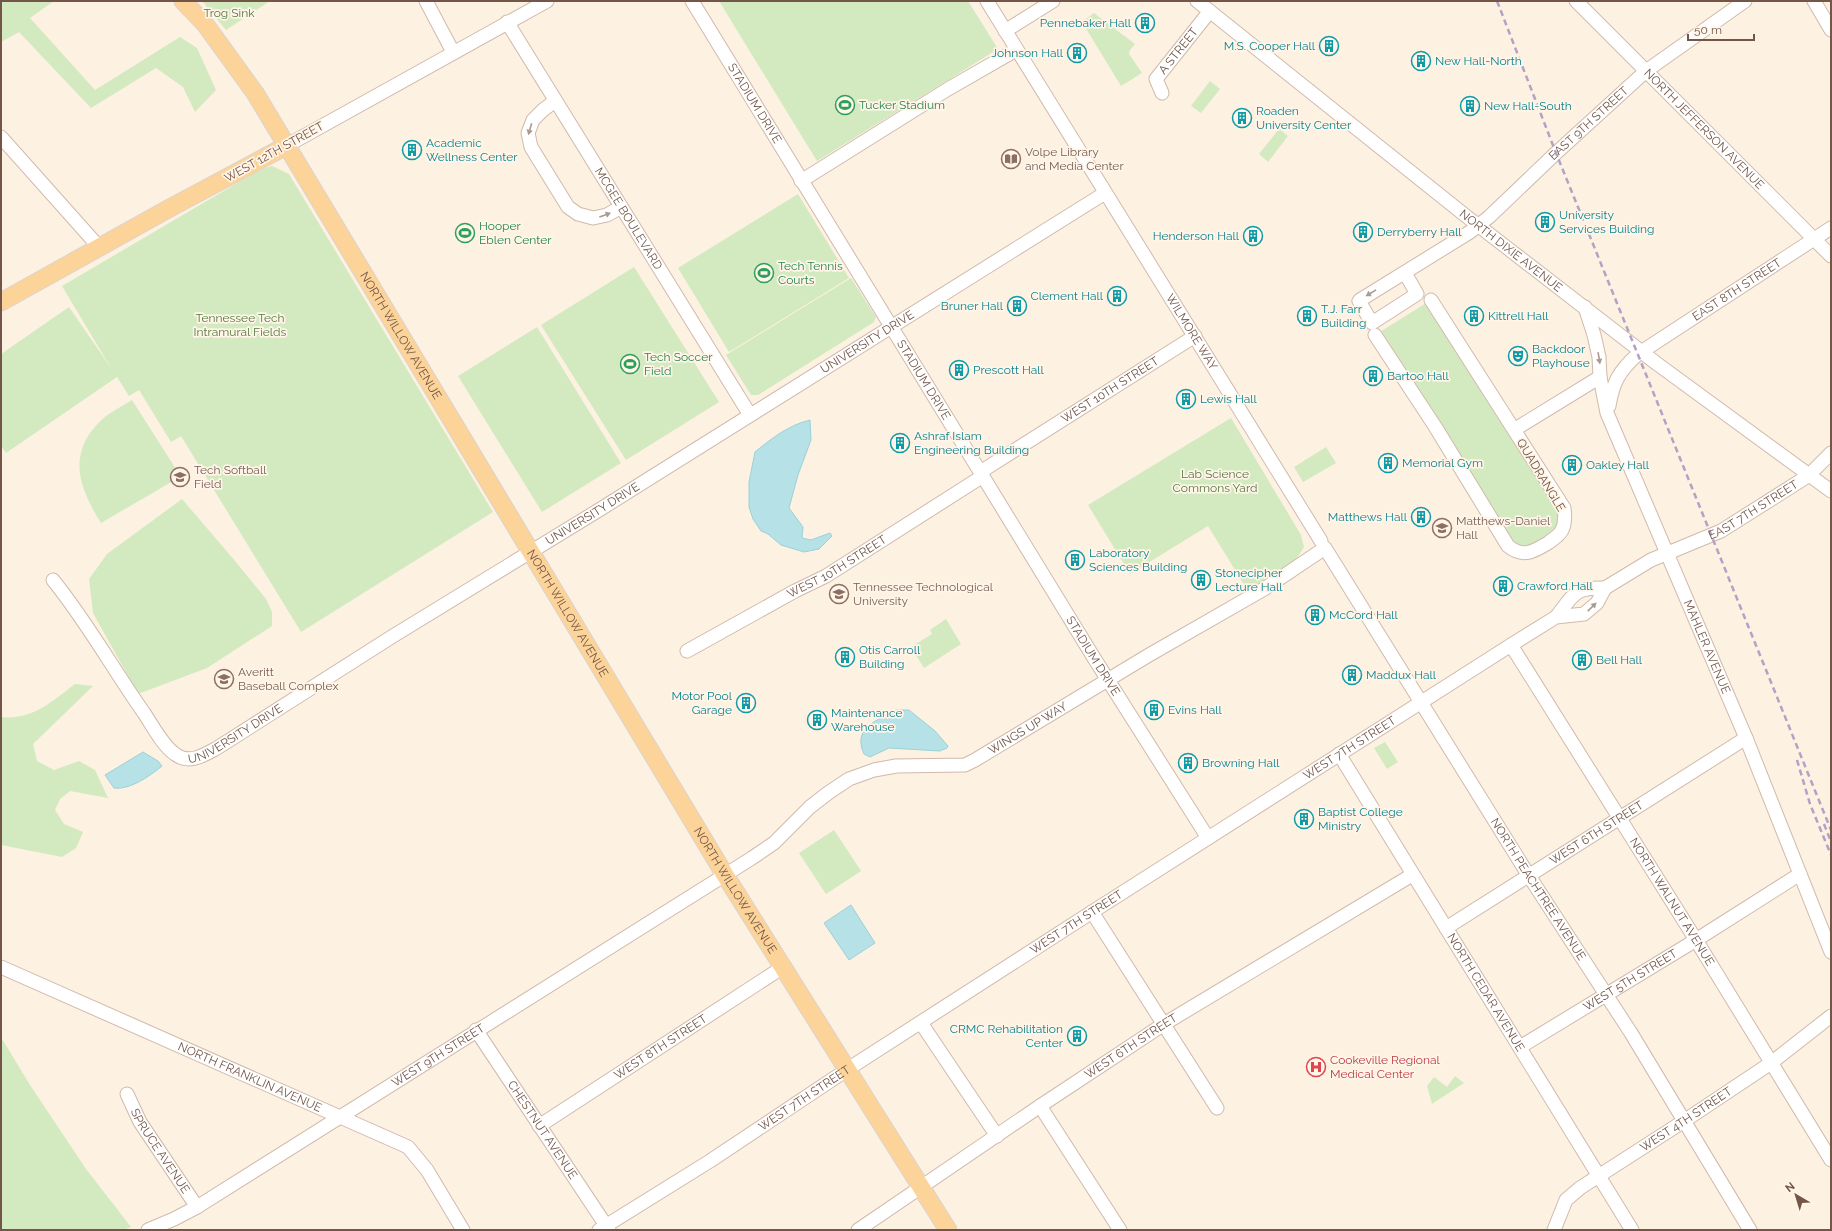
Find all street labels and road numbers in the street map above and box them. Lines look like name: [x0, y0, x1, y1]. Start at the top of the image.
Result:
street label: A STREET: [1156, 24, 1201, 77]
street label: STADIUM DRIVE: [725, 61, 784, 146]
street label: NORTH JEFFERSON AVENUE: [1641, 66, 1767, 192]
street label: EAST 9TH STREET: [1546, 83, 1632, 163]
street label: WEST 12TH STREET: [222, 119, 327, 185]
street label: MCGEE BOULEVARD: [592, 165, 666, 272]
street label: NORTH DIXIE AVENUE: [1457, 207, 1565, 295]
street label: EAST 8TH STREET: [1690, 255, 1784, 324]
street label: NORTH WILLOW AVENUE: [357, 269, 444, 402]
street label: WILMORE WAY: [1163, 291, 1220, 373]
street label: UNIVERSITY DRIVE: [818, 307, 917, 376]
street label: STADIUM DRIVE: [894, 337, 953, 422]
street label: WEST 10TH STREET: [1059, 353, 1162, 426]
street label: QUADRANGLE: [1514, 436, 1568, 514]
street label: EAST 7TH STREET: [1706, 477, 1801, 542]
street label: UNIVERSITY DRIVE: [543, 479, 642, 548]
street label: WEST 10TH STREET: [785, 532, 890, 601]
street label: NORTH WILLOW AVENUE: [524, 547, 611, 679]
street label: MAHLER AVENUE: [1681, 598, 1733, 696]
street label: STADIUM DRIVE: [1063, 614, 1123, 698]
street label: WINGS UP WAY: [986, 699, 1070, 757]
street label: UNIVERSITY DRIVE: [187, 701, 285, 766]
street label: WEST 7TH STREET: [1301, 713, 1399, 783]
street label: WEST 6TH STREET: [1547, 798, 1646, 868]
street label: NORTH PEACHTREE AVENUE: [1488, 815, 1589, 963]
street label: NORTH WILLOW AVENUE: [691, 825, 780, 956]
street label: NORTH WALNUT AVENUE: [1627, 835, 1717, 968]
street label: WEST 7TH STREET: [1027, 887, 1126, 957]
street label: NORTH CEDAR AVENUE: [1444, 931, 1527, 1054]
street label: WEST 5TH STREET: [1581, 946, 1680, 1014]
street label: WEST 6TH STREET: [1082, 1010, 1180, 1082]
street label: WEST 8TH STREET: [611, 1011, 710, 1082]
street label: WEST 9TH STREET: [389, 1021, 488, 1090]
street label: NORTH FRANKLIN AVENUE: [176, 1039, 324, 1115]
street label: WEST 7TH STREET: [756, 1062, 853, 1134]
street label: CHESTNUT AVENUE: [505, 1078, 580, 1182]
street label: WEST 4TH STREET: [1637, 1084, 1735, 1154]
street label: SPRUCE AVENUE: [128, 1106, 193, 1196]

